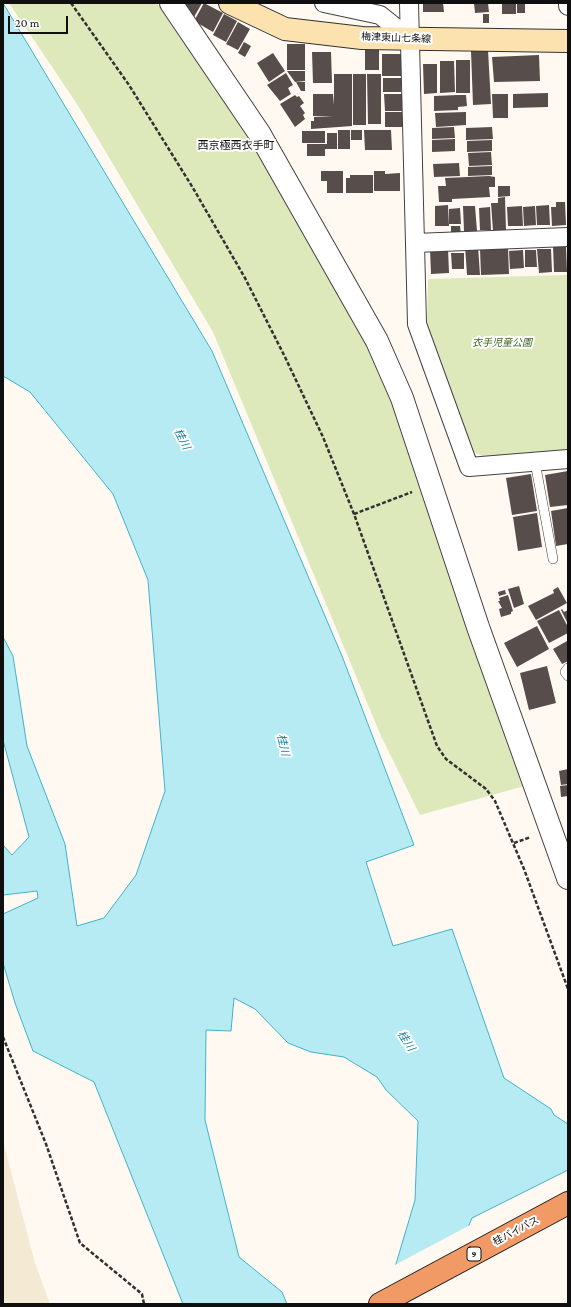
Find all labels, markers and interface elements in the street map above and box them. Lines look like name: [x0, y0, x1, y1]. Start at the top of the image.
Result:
scale bar: [10, 8, 70, 34]
text: 20 m: [15, 16, 39, 30]
street label: 梅津東山七条線: [361, 31, 431, 45]
district label: 西京極西衣手町: [198, 139, 274, 153]
park label: 衣手児童公園: [472, 337, 532, 349]
water label: 桂川: [171, 426, 193, 452]
water label: 桂川: [274, 733, 292, 757]
water label: 桂川: [394, 1028, 418, 1054]
street label: 桂バイパス: [491, 1214, 541, 1248]
road number: 9: [467, 1247, 481, 1261]

